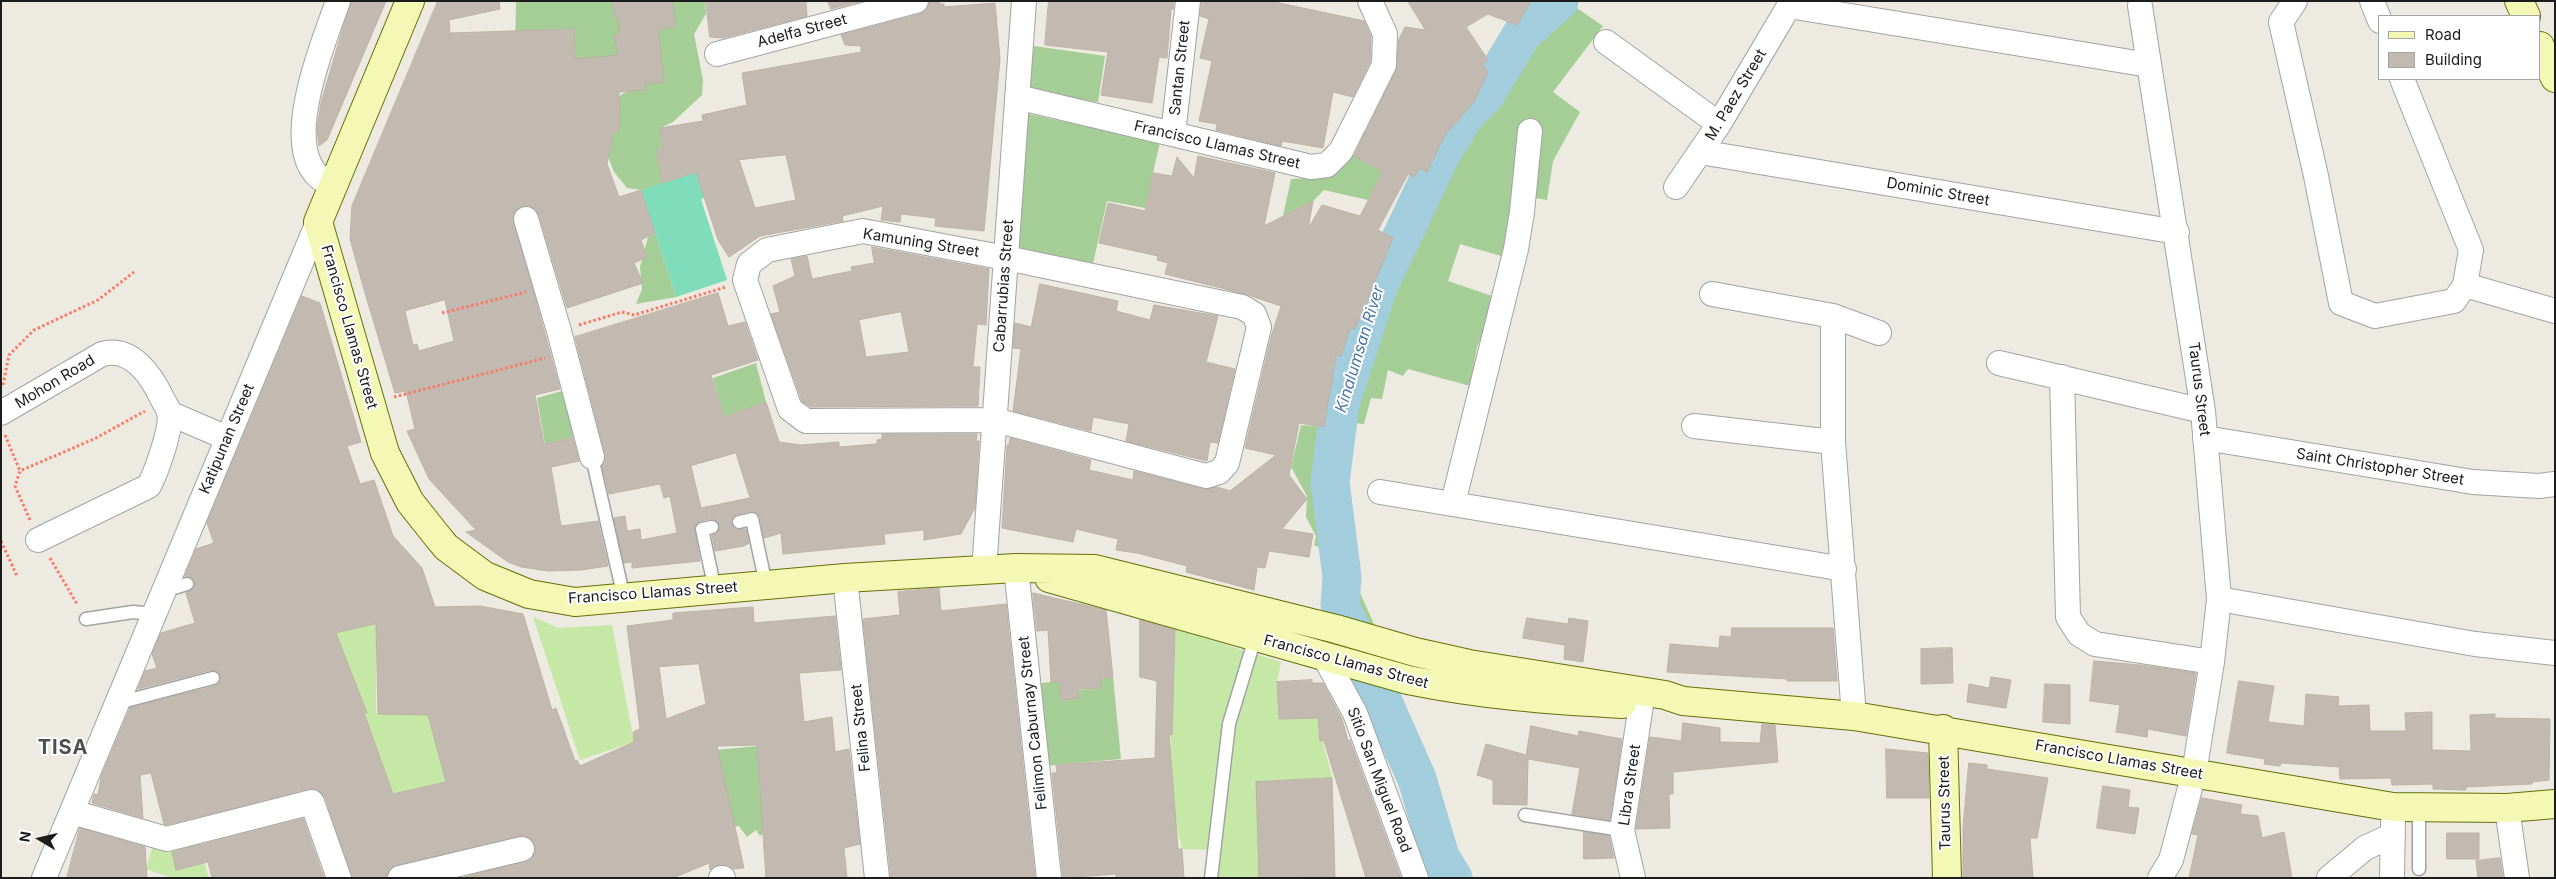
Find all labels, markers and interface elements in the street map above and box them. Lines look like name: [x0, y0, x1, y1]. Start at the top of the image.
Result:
street label: Adelfa Street: [755, 10, 849, 52]
legend: [2378, 15, 2541, 80]
street label: Santan Street: [1166, 19, 1194, 117]
text: Road: [2425, 25, 2461, 44]
street label: M. Paez Street: [1702, 46, 1770, 144]
text: Building: [2425, 50, 2482, 69]
street label: Francisco Llamas Street: [1132, 117, 1302, 173]
street label: Dominic Street: [1885, 174, 1991, 210]
street label: Cabarrubias Street: [990, 219, 1018, 353]
street label: Kamuning Street: [862, 225, 980, 261]
street label: Francisco Llamas Street: [317, 243, 381, 411]
water label: Kinalumsan River: [1332, 283, 1388, 415]
street label: Taurus Street: [2184, 341, 2214, 437]
street label: Mohon Road: [12, 351, 98, 413]
street label: Katipunan Street: [196, 381, 258, 497]
street label: Saint Christopher Street: [2295, 445, 2465, 489]
street label: Francisco Llamas Street: [568, 578, 738, 608]
street label: Francisco Llamas Street: [1262, 631, 1430, 693]
street label: Felimon Caburnay Street: [1015, 635, 1051, 811]
street label: Felina Street: [847, 683, 875, 773]
street label: Sitio San Miguel Road: [1343, 705, 1415, 855]
district label: TISA: [37, 736, 89, 760]
street label: Francisco Llamas Street: [2034, 736, 2204, 784]
street label: Libra Street: [1615, 743, 1645, 827]
street label: Taurus Street: [1935, 755, 1955, 851]
north arrow: [15, 814, 65, 864]
text: N: [15, 830, 34, 843]

